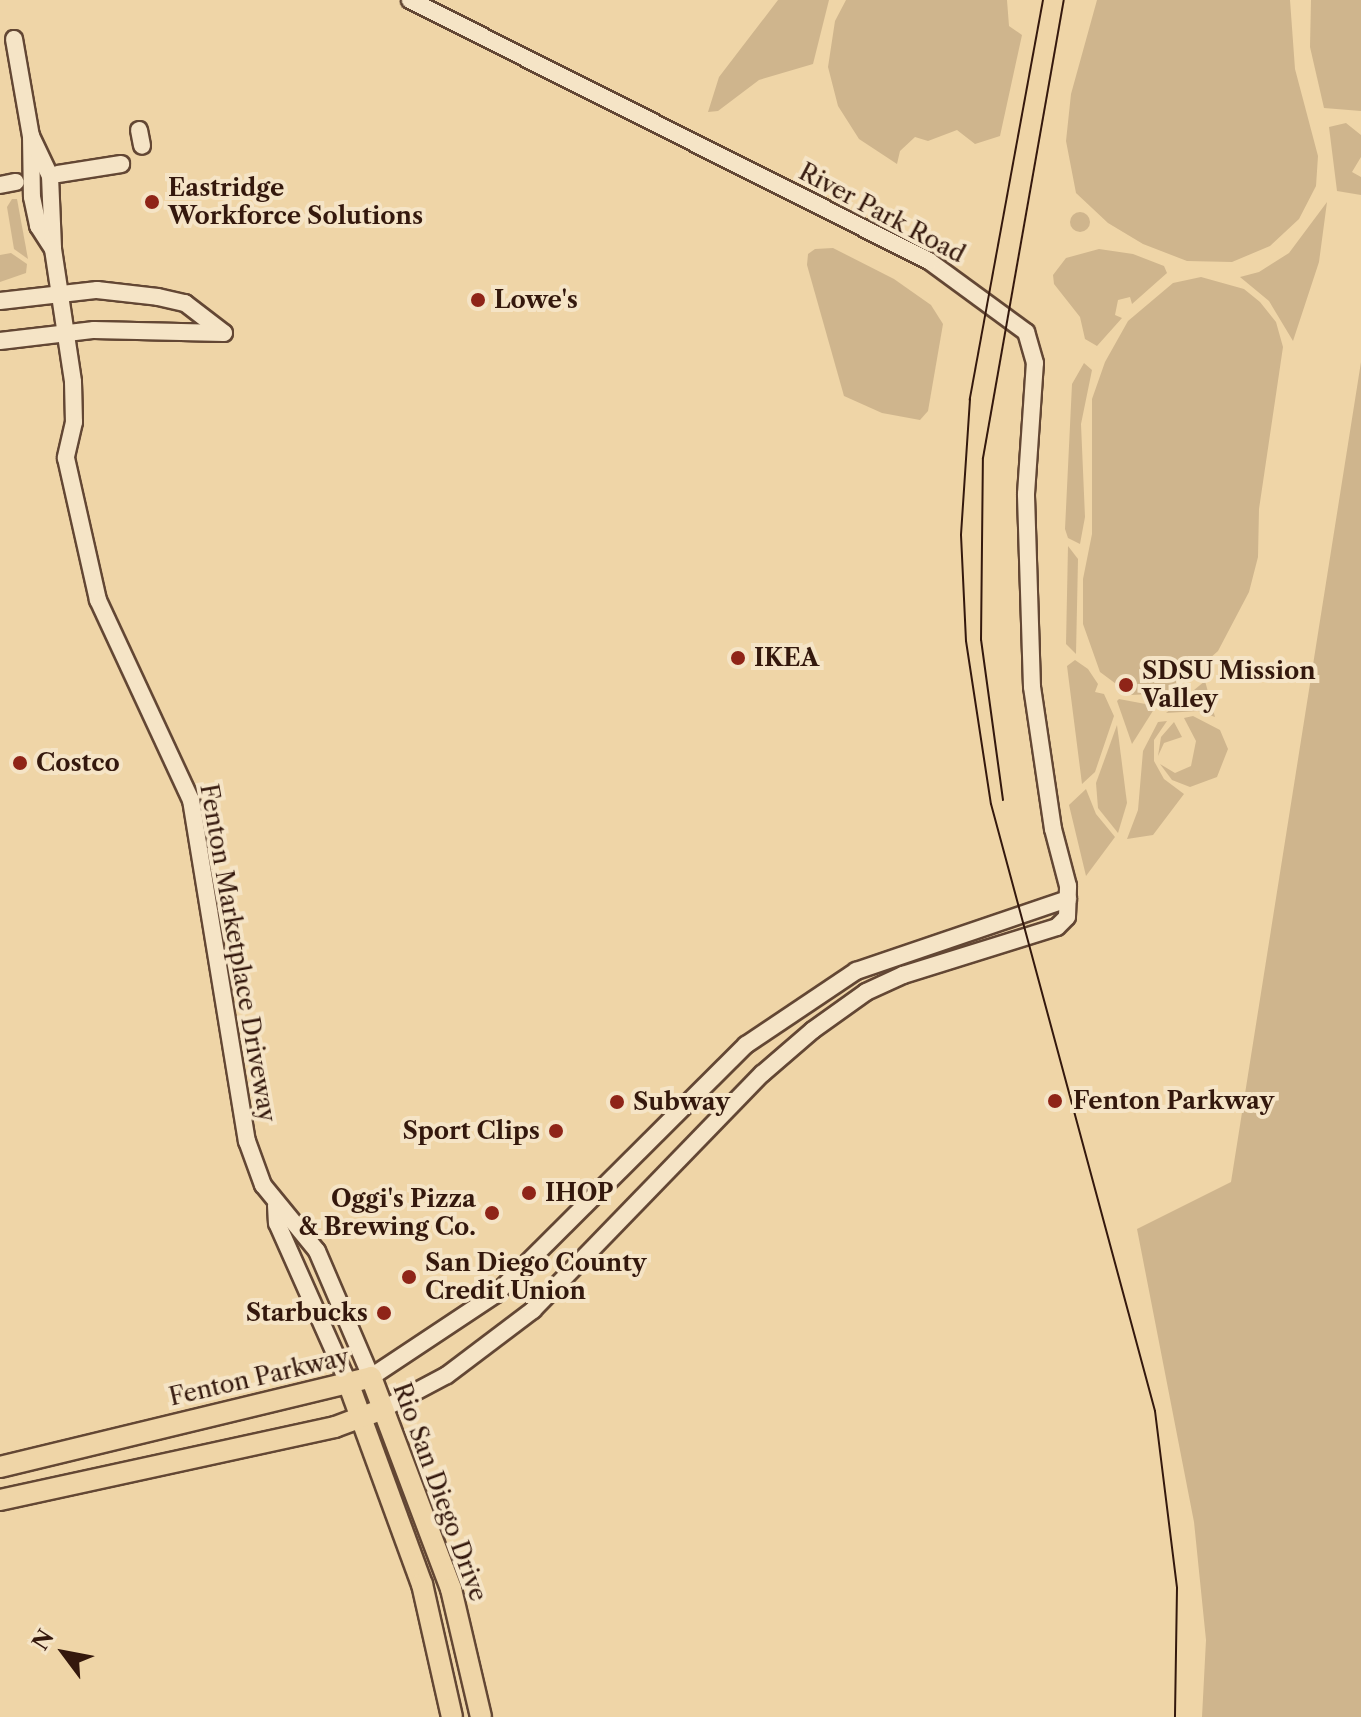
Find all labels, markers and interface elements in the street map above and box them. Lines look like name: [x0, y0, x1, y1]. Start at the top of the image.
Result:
street label: River Park Road: [794, 157, 970, 269]
place label: Eastridge Workforce Solutions: [168, 174, 423, 230]
marker: Eastridge Workforce Solutions: [143, 193, 161, 211]
place label: Lowe's: [494, 286, 578, 314]
marker: Lowe's: [469, 291, 487, 309]
place label: IKEA: [754, 644, 819, 672]
marker: IKEA: [729, 649, 747, 667]
place label: SDSU Mission Valley: [1142, 657, 1316, 713]
marker: SDSU Mission Valley: [1117, 676, 1135, 694]
place label: Costco: [36, 749, 120, 777]
marker: Costco: [11, 754, 29, 772]
street label: Fenton Marketplace Driveway: [194, 782, 282, 1124]
place label: Fenton Parkway: [1073, 1087, 1274, 1115]
place label: Subway: [633, 1088, 730, 1116]
marker: Fenton Parkway: [1044, 1090, 1066, 1112]
marker: Subway: [608, 1093, 626, 1111]
place label: Sport Clips: [402, 1117, 540, 1145]
marker: Sport Clips: [547, 1122, 565, 1140]
place label: IHOP: [545, 1179, 614, 1207]
marker: IHOP: [520, 1184, 538, 1202]
place label: Oggi's Pizza & Brewing Co.: [298, 1185, 476, 1241]
marker: Oggi's Pizza & Brewing Co.: [483, 1204, 501, 1222]
place label: San Diego County Credit Union: [425, 1249, 647, 1305]
marker: San Diego County Credit Union: [400, 1268, 418, 1286]
place label: Starbucks: [246, 1299, 368, 1327]
marker: Starbucks: [375, 1304, 393, 1322]
street label: Fenton Parkway: [166, 1342, 352, 1412]
street label: Rio San Diego Drive: [387, 1379, 493, 1605]
north arrow: [24, 1613, 104, 1693]
text: N: [27, 1625, 60, 1655]

